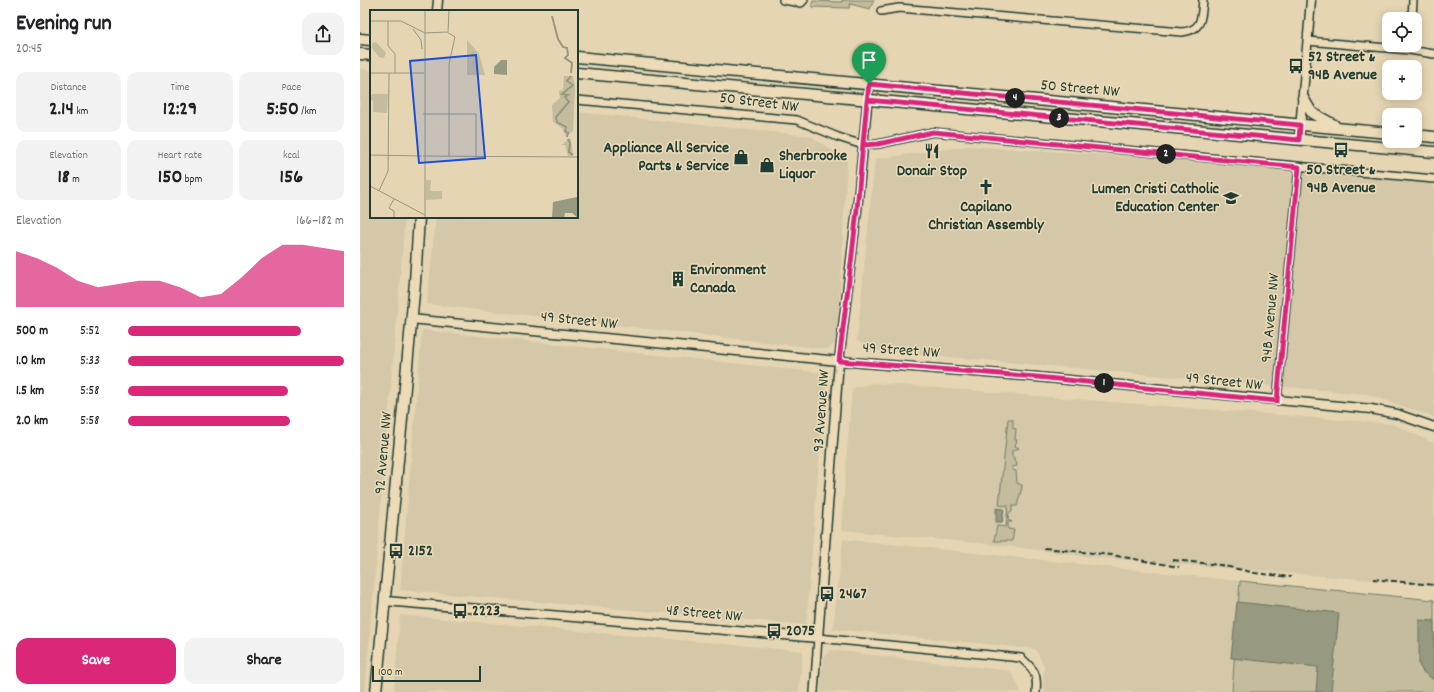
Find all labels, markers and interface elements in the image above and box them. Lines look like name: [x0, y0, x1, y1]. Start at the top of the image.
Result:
text: Evening run: [16, 9, 112, 40]
inset map: [370, 10, 578, 218]
map controls: [1382, 12, 1422, 148]
button: locate: [1382, 12, 1422, 52]
button: share: [302, 13, 344, 55]
text: 20:45: [16, 40, 42, 59]
pin: [852, 43, 886, 84]
place label: 52 Street & 94B Avenue: [1308, 46, 1377, 87]
icon: arrive: [858, 49, 880, 71]
bus stop icon: 52 Street & 94B Avenue: [1287, 57, 1305, 75]
button: +: [1382, 60, 1422, 100]
street label: 50 Street NW: [1039, 74, 1121, 104]
text: Distance: [51, 80, 87, 96]
text: Time: [171, 80, 189, 96]
text: Pace: [282, 80, 301, 96]
street label: 50 Street NW: [718, 87, 801, 119]
pin: 4: [1005, 88, 1025, 108]
text: 4: [1013, 90, 1017, 106]
text: 2.14: [49, 96, 74, 124]
text: 12:29: [163, 96, 197, 124]
text: 5:50: [266, 96, 299, 124]
text: km: [74, 104, 88, 120]
text: /km: [299, 104, 317, 120]
pin: 3: [1049, 108, 1069, 128]
button: −: [1382, 108, 1422, 148]
text: 3: [1057, 110, 1061, 126]
place label: Appliance All Service Parts & Service: [604, 137, 729, 178]
bus stop icon: 50 Street & 94B Avenue: [1332, 141, 1350, 159]
restaurant icon: Donair Stop: [923, 142, 941, 160]
pin: 2: [1156, 144, 1176, 164]
place label: Sherbrooke Liquor: [779, 145, 847, 186]
text: 2: [1164, 146, 1168, 162]
text: Elevation: [50, 148, 88, 164]
text: Heart rate: [158, 148, 202, 164]
text: kcal: [283, 148, 300, 164]
shop icon: Appliance All Service Parts & Service: [732, 148, 750, 166]
shop icon: Sherbrooke Liquor: [758, 156, 776, 174]
place label: 50 Street & 94B Avenue: [1306, 159, 1376, 200]
place label: Donair Stop: [897, 160, 967, 183]
text: 18: [57, 164, 70, 192]
text: 150: [158, 164, 182, 192]
text: 156: [280, 164, 303, 192]
text: m: [70, 172, 80, 188]
text: bpm: [182, 172, 202, 188]
church icon: Capilano Christian Assembly: [977, 178, 995, 196]
place label: Lumen Cristi Catholic Education Center: [1092, 178, 1220, 219]
school or university icon: Lumen Cristi Catholic Education Center: [1222, 189, 1240, 207]
place label: Capilano Christian Assembly: [928, 196, 1045, 237]
text: Elevation: [16, 212, 61, 231]
text: 166–182 m: [296, 212, 344, 231]
place label: Environment Canada: [690, 259, 766, 300]
building icon: Environment Canada: [669, 270, 687, 288]
street label: 94B Avenue NW: [1256, 271, 1286, 364]
street label: 49 Street NW: [539, 306, 619, 337]
text: 500 m: [16, 322, 48, 341]
text: 5:52: [80, 322, 100, 341]
street label: 49 Street NW: [862, 337, 941, 365]
text: 1.0 km: [16, 352, 45, 371]
text: 5:33: [80, 352, 100, 371]
street label: 49 Street NW: [1184, 367, 1264, 398]
street label: 93 Avenue NW: [808, 368, 836, 453]
pin: 1: [1094, 373, 1114, 393]
text: 1: [1103, 375, 1105, 391]
text: 1.5 km: [16, 382, 44, 401]
text: 5:58: [80, 382, 99, 401]
street label: 92 Avenue NW: [369, 410, 399, 495]
text: 2.0 km: [16, 412, 48, 431]
text: 5:58: [80, 412, 99, 431]
place label: 2152: [408, 540, 433, 563]
bus stop icon: 2152: [387, 542, 405, 560]
place label: 2467: [839, 583, 867, 606]
bus stop icon: 2467: [818, 585, 836, 603]
street label: 48 Street NW: [665, 599, 744, 629]
place label: 2223: [472, 600, 500, 623]
bus stop icon: 2223: [451, 602, 469, 620]
place label: 2075: [786, 620, 815, 643]
bus stop icon: 2075: [765, 622, 783, 640]
button: Save: [16, 638, 176, 684]
button: Share: [184, 638, 344, 684]
scale bar: [372, 664, 481, 683]
text: 100 m: [378, 665, 402, 681]

